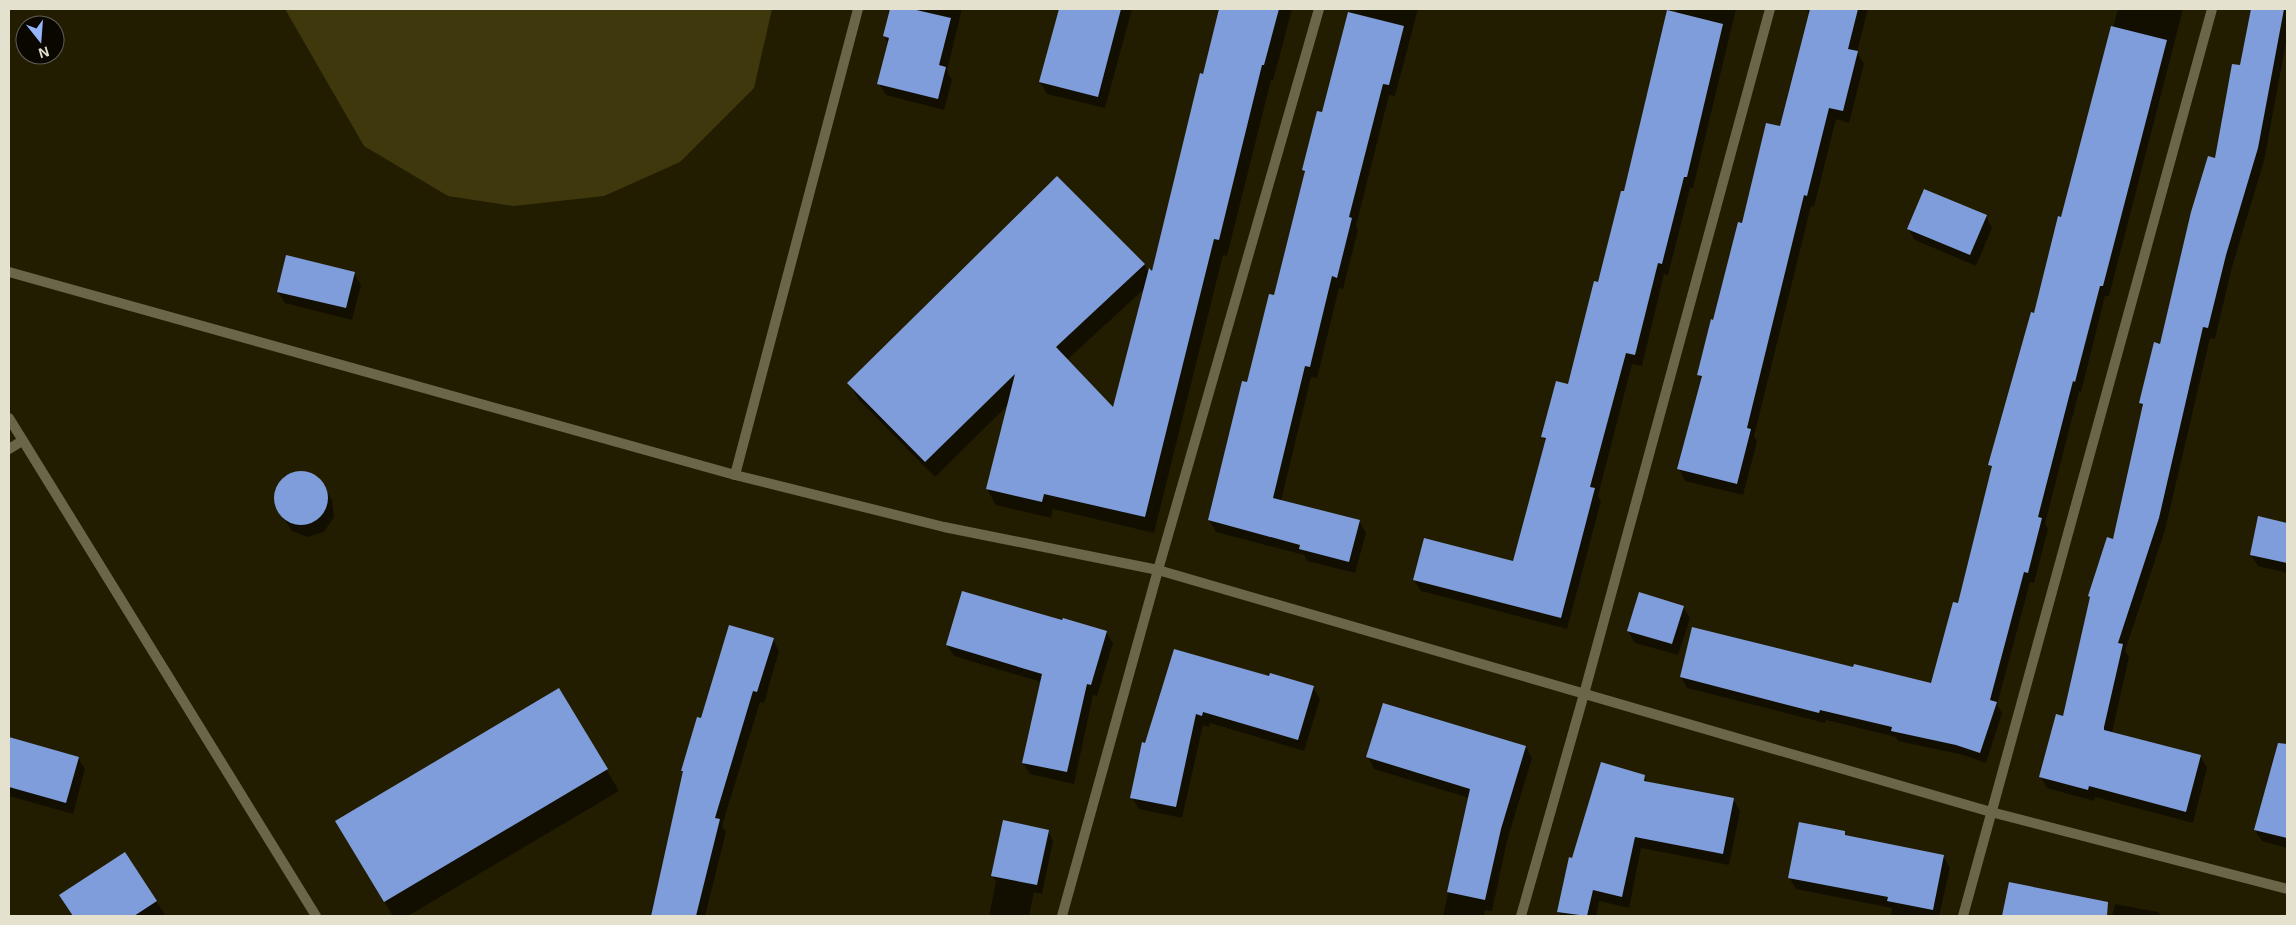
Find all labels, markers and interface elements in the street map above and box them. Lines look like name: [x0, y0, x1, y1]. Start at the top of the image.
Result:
north arrow: [15, 15, 65, 65]
text: N: [37, 43, 51, 62]

